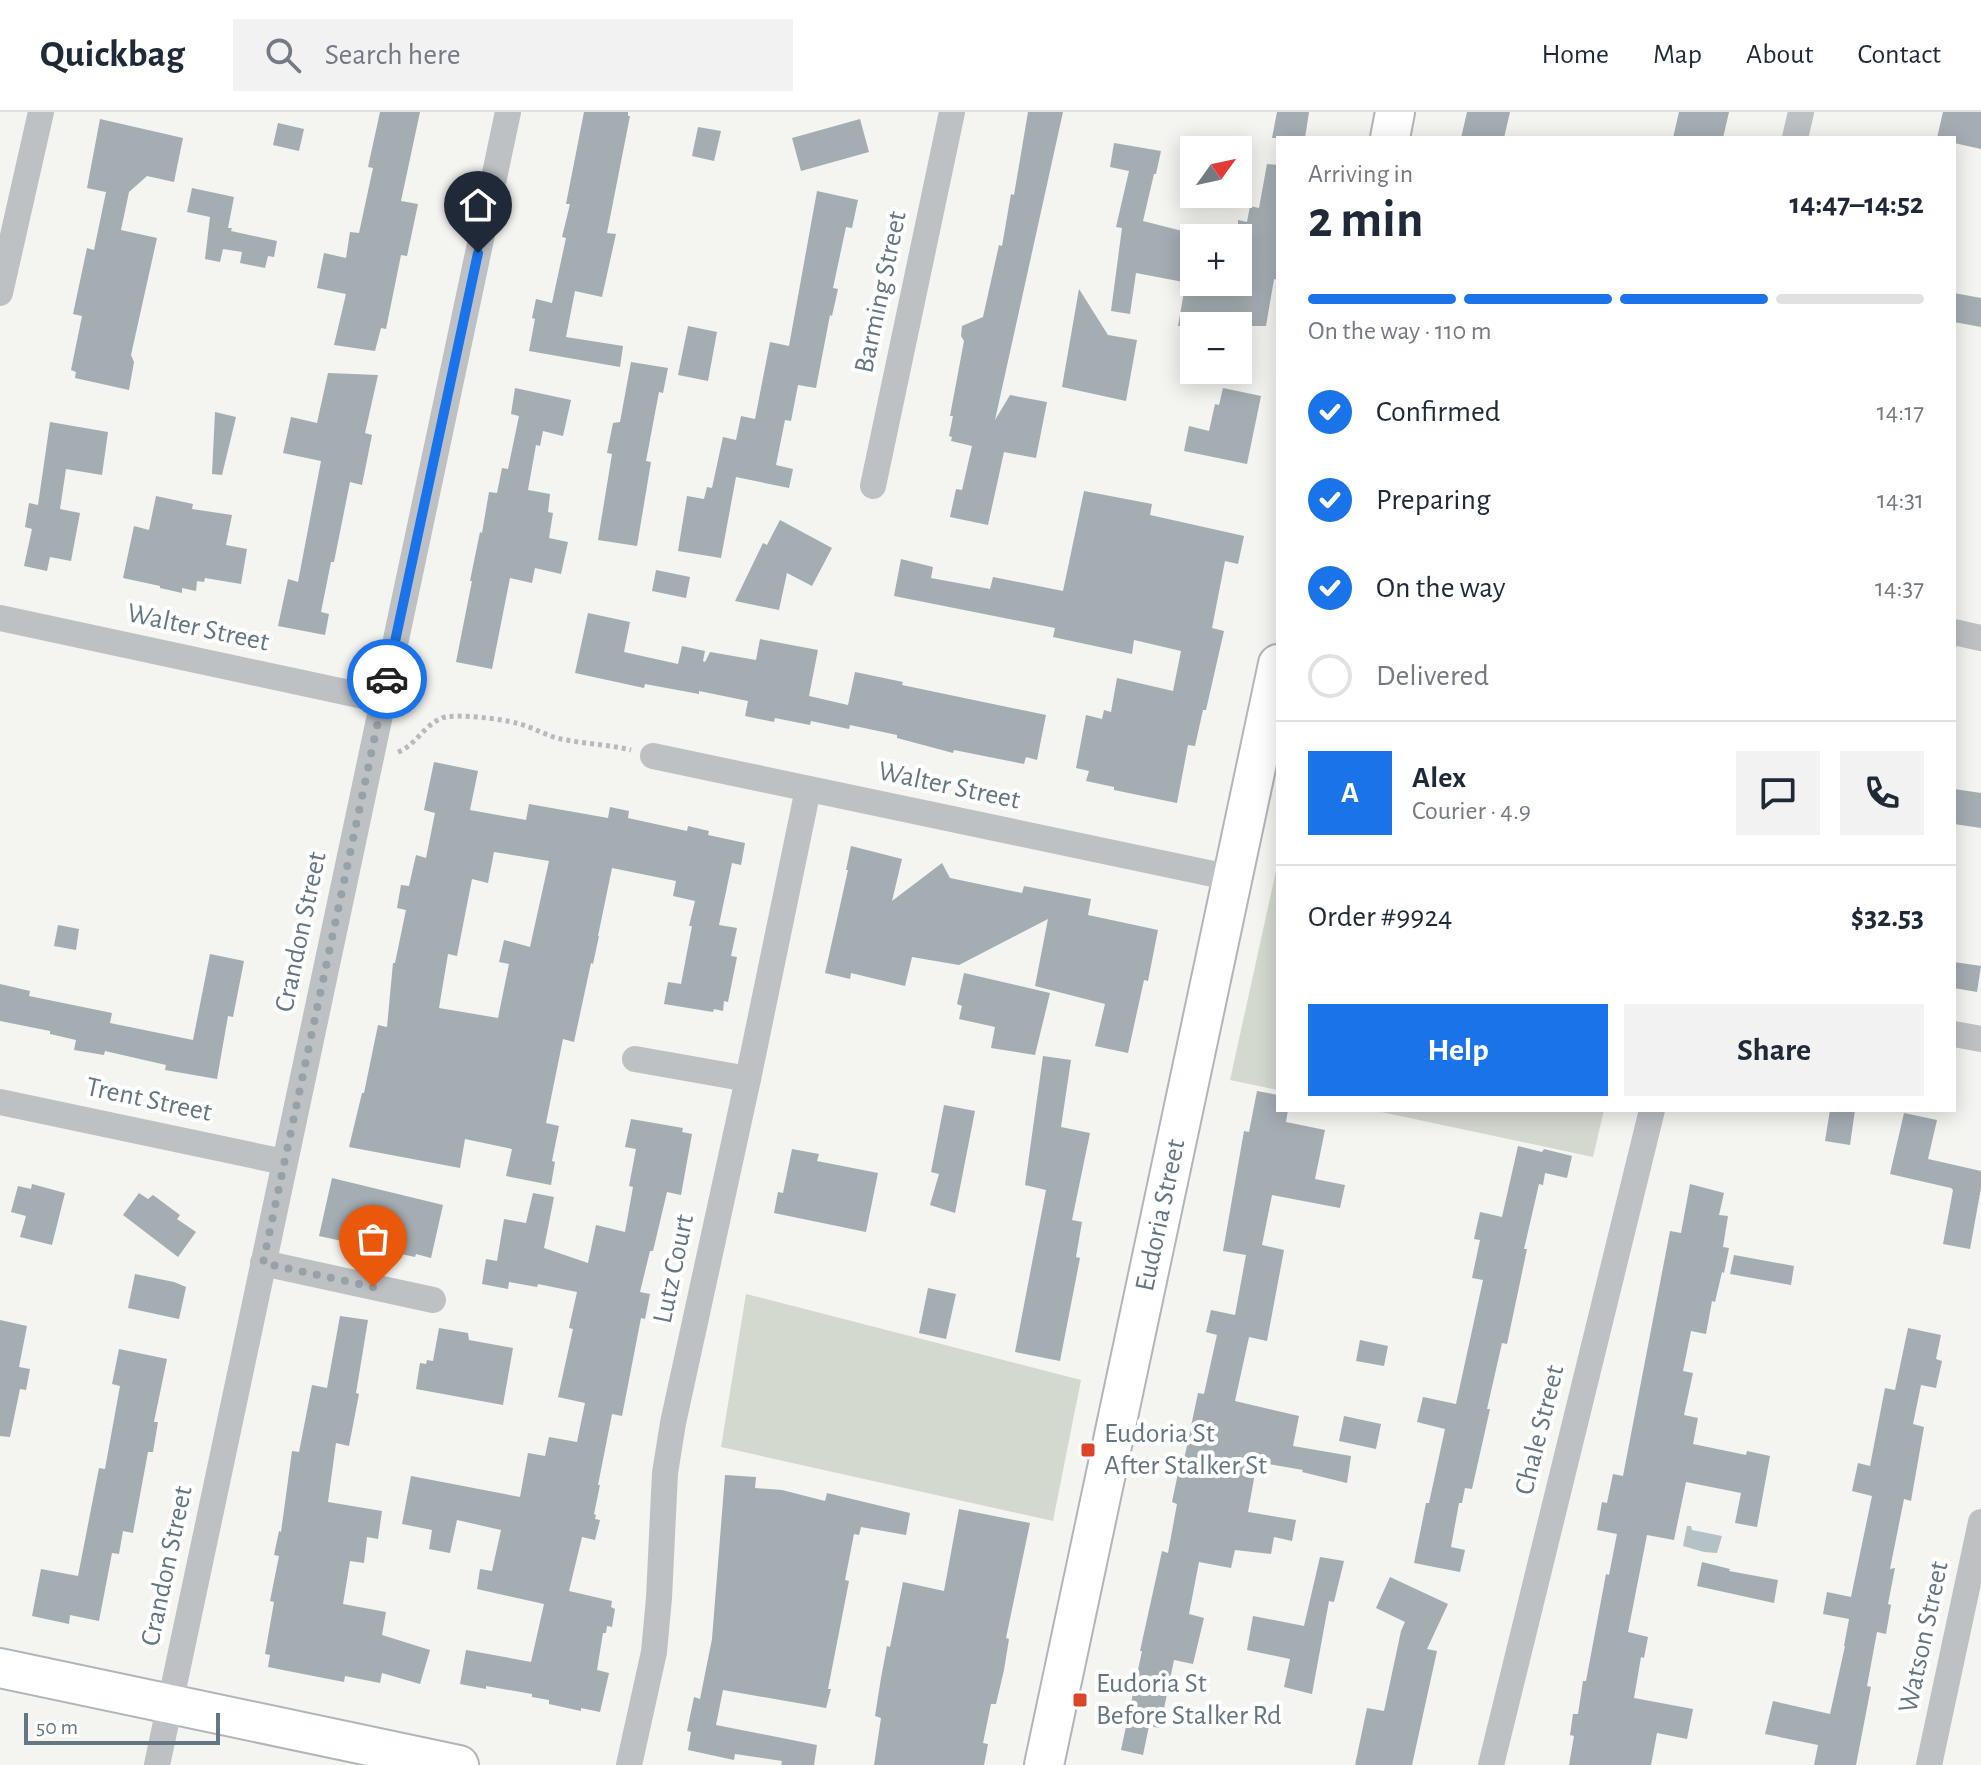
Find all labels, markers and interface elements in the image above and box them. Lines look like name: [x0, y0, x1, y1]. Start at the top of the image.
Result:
search box: [233, 19, 793, 91]
icon: search: [261, 33, 305, 77]
text: Quickbag: [40, 36, 185, 74]
text: Search here: [325, 40, 461, 70]
text: Home: [1542, 41, 1609, 69]
text: Map: [1653, 41, 1702, 69]
text: About: [1746, 41, 1814, 69]
text: Contact: [1858, 41, 1941, 69]
north arrow: [1180, 136, 1252, 208]
map controls: [1180, 136, 1252, 384]
text: Arriving in: [1308, 161, 1413, 187]
pin: [444, 171, 512, 253]
icon: home: [456, 183, 500, 227]
text: 14:47–14:52: [1790, 189, 1924, 219]
text: 2 min: [1308, 194, 1423, 246]
street label: Barming Street: [850, 209, 912, 375]
button: +: [1180, 224, 1252, 296]
button: −: [1180, 312, 1252, 384]
text: On the way · 110 m: [1308, 318, 1491, 344]
icon: check: [1308, 390, 1352, 434]
text: Confirmed: [1376, 397, 1500, 427]
text: 14:17: [1877, 399, 1924, 425]
icon: check: [1308, 478, 1352, 522]
text: Preparing: [1376, 485, 1491, 515]
text: 14:31: [1877, 487, 1924, 513]
icon: check: [1308, 566, 1352, 610]
text: On the way: [1376, 573, 1505, 603]
text: 14:37: [1875, 575, 1924, 601]
street label: Walter Street: [124, 599, 272, 657]
courier: [347, 639, 427, 719]
icon: car: [365, 657, 409, 701]
text: Delivered: [1376, 661, 1489, 691]
button: chat: [1736, 751, 1820, 835]
button: phone: [1840, 751, 1924, 835]
street label: Walter Street: [875, 757, 1023, 815]
text: Alex: [1412, 763, 1466, 793]
text: A: [1341, 778, 1359, 808]
text: Courier · 4.9: [1412, 798, 1531, 824]
street label: Crandon Street: [270, 849, 332, 1015]
text: Order #9924: [1308, 902, 1452, 932]
text: $32.53: [1851, 902, 1924, 932]
button: Help: [1308, 1004, 1608, 1096]
button: Share: [1624, 1004, 1924, 1096]
street label: Trent Street: [84, 1073, 214, 1127]
street label: Eudoria Street: [1131, 1137, 1191, 1294]
pin: [339, 1205, 407, 1287]
street label: Lutz Court: [649, 1212, 699, 1326]
icon: bag: [351, 1217, 395, 1261]
street label: Chale Street: [1510, 1362, 1570, 1498]
place label: Eudoria St After Stalker St: [1104, 1420, 1267, 1480]
marker: Eudoria St After Stalker St: [1079, 1441, 1097, 1459]
street label: Crandon Street: [136, 1483, 198, 1649]
street label: Watson Street: [1894, 1559, 1954, 1715]
place label: Eudoria St Before Stalker Rd: [1096, 1670, 1282, 1730]
marker: Eudoria St Before Stalker Rd: [1071, 1691, 1089, 1709]
scale bar: [24, 1709, 220, 1745]
text: 50 m: [36, 1716, 78, 1738]

